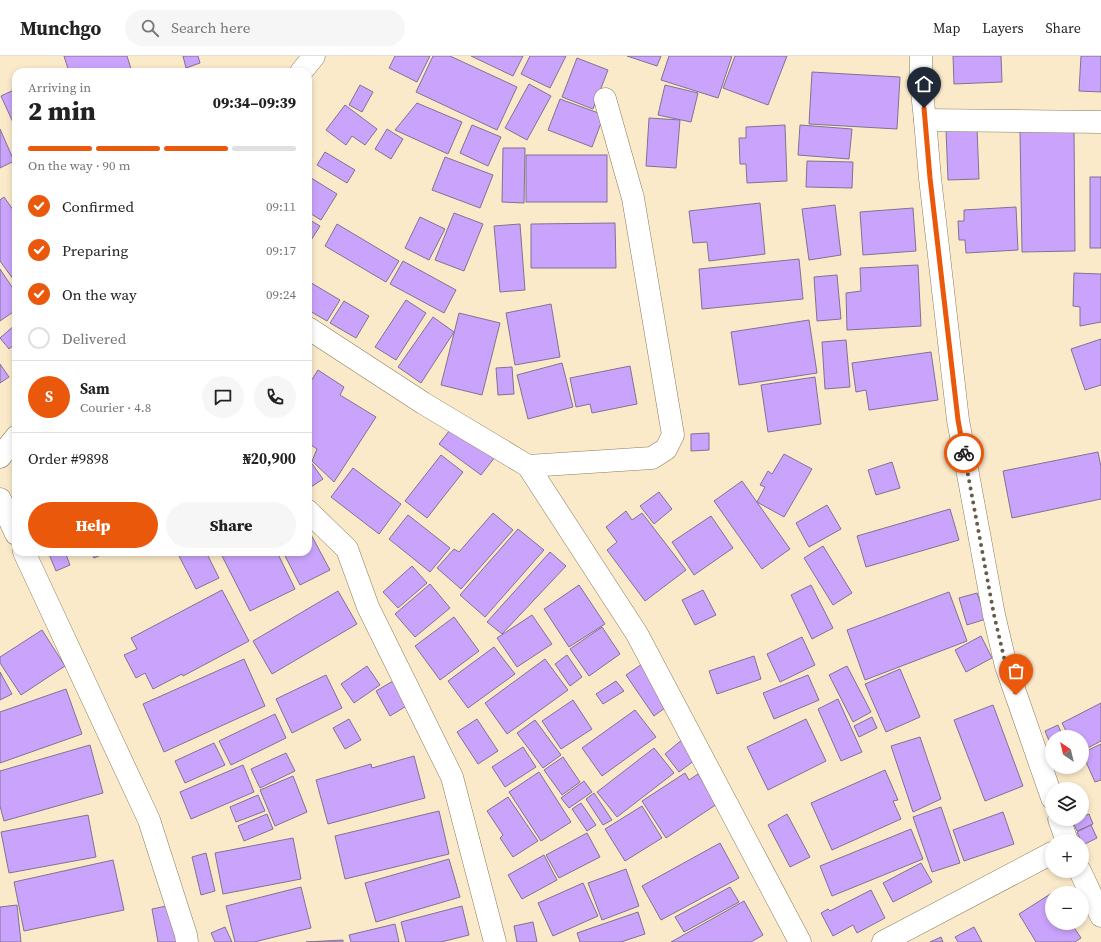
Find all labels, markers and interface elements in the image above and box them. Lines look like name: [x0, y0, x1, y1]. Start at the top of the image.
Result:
search box: [125, 10, 405, 46]
text: Munchgo: [20, 15, 101, 41]
icon: search: [139, 17, 161, 39]
text: Search here: [171, 17, 250, 38]
text: Map: [933, 18, 960, 38]
text: Layers: [982, 18, 1024, 38]
text: Share: [1046, 18, 1081, 38]
pin: [907, 67, 941, 108]
icon: home: [913, 73, 935, 95]
text: Arriving in: [28, 79, 91, 96]
text: 09:34–09:39: [213, 92, 296, 113]
text: 2 min: [28, 93, 96, 129]
text: On the way · 90 m: [28, 157, 130, 174]
icon: check: [28, 195, 50, 217]
text: Confirmed: [62, 196, 134, 217]
text: 09:11: [266, 198, 296, 215]
icon: check: [28, 239, 50, 261]
text: Preparing: [62, 240, 128, 261]
text: 09:17: [266, 242, 296, 259]
icon: check: [28, 283, 50, 305]
text: On the way: [62, 284, 137, 305]
text: 09:24: [266, 286, 296, 303]
text: Delivered: [62, 328, 126, 349]
button: chat: [202, 376, 244, 418]
button: phone: [254, 376, 296, 418]
text: Sam: [80, 378, 110, 399]
text: S: [45, 386, 53, 407]
text: Courier · 4.8: [80, 399, 151, 416]
courier: [944, 433, 984, 473]
icon: bike: [953, 442, 975, 464]
text: Order #9898: [28, 448, 109, 469]
text: ₦20,900: [243, 448, 296, 469]
button: Help: [28, 502, 158, 548]
button: Share: [166, 502, 296, 548]
pin: [999, 654, 1033, 695]
icon: bag: [1005, 660, 1027, 682]
north arrow: [1045, 730, 1089, 774]
map controls: [1045, 730, 1089, 930]
button: layers: [1045, 782, 1089, 826]
button: +: [1045, 834, 1089, 878]
button: −: [1045, 886, 1089, 930]

